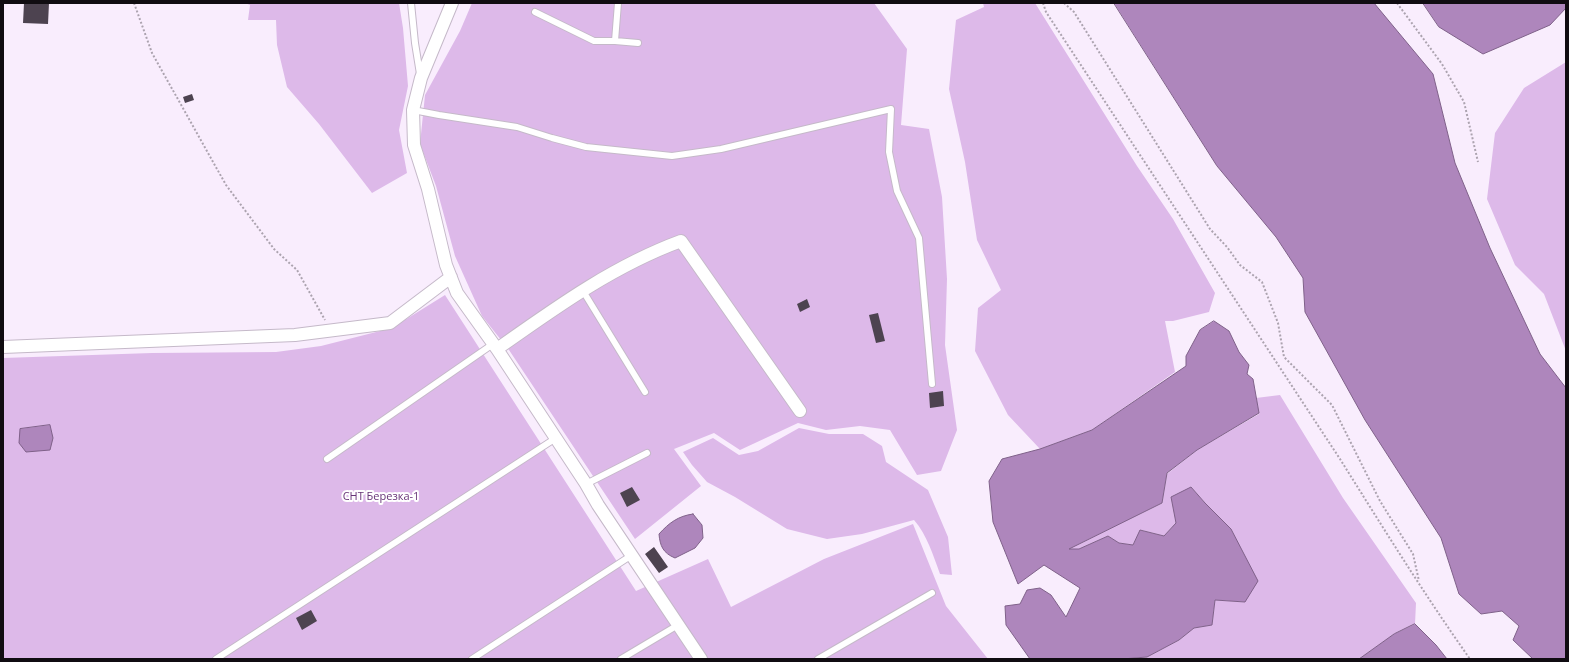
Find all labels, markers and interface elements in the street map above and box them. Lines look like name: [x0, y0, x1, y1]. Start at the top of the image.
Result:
park label: СНТ Березка-1: [343, 490, 419, 504]

